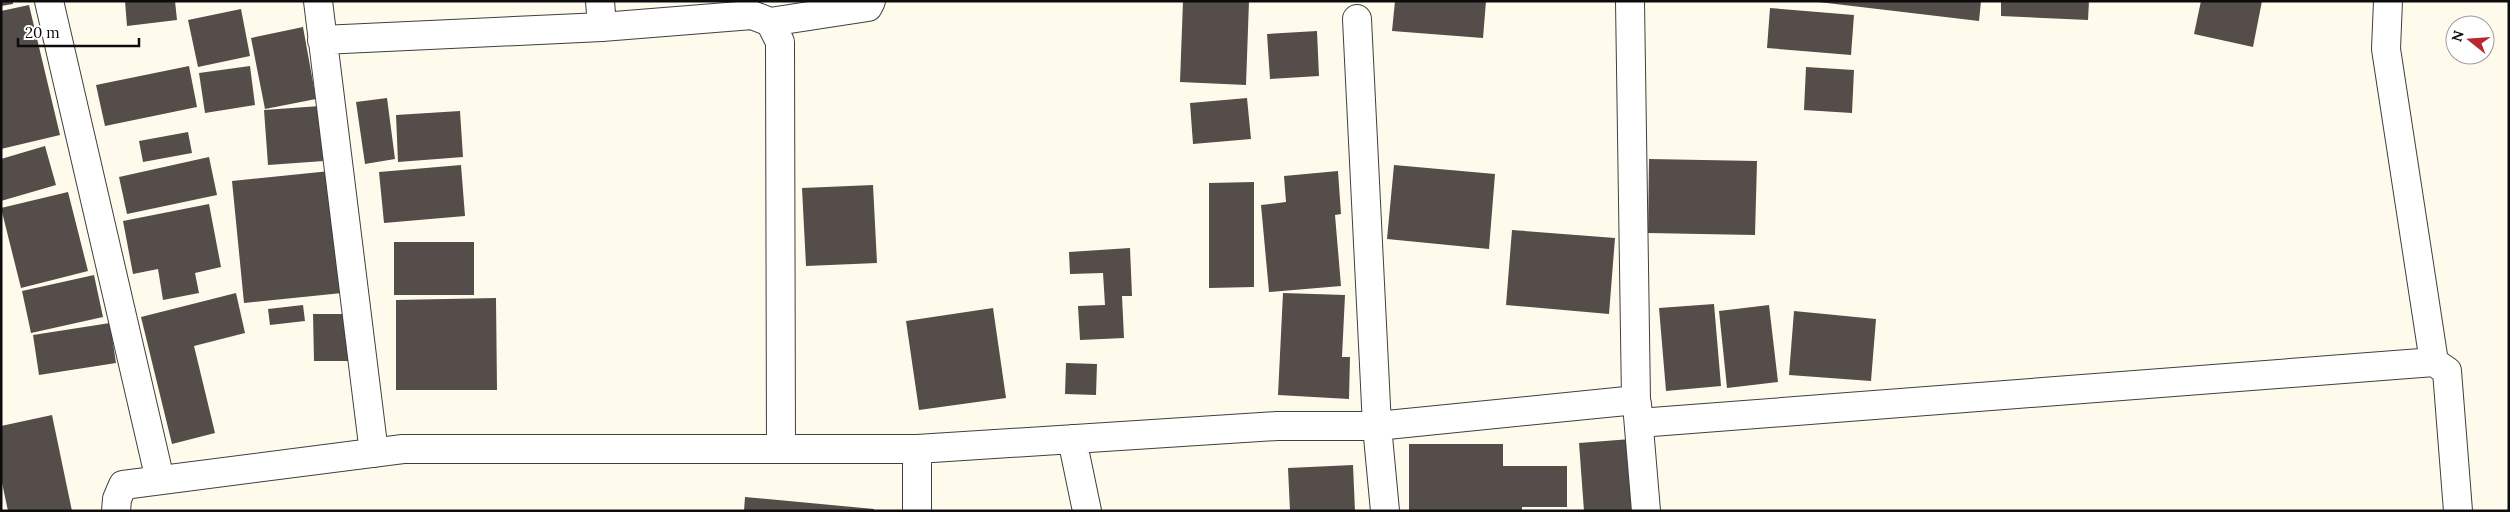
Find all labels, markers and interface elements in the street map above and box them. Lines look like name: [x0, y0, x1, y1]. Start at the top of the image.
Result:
scale bar: [18, 15, 139, 47]
north arrow: [2445, 15, 2495, 65]
text: 20 m: [25, 23, 60, 42]
text: N: [2447, 28, 2468, 44]

